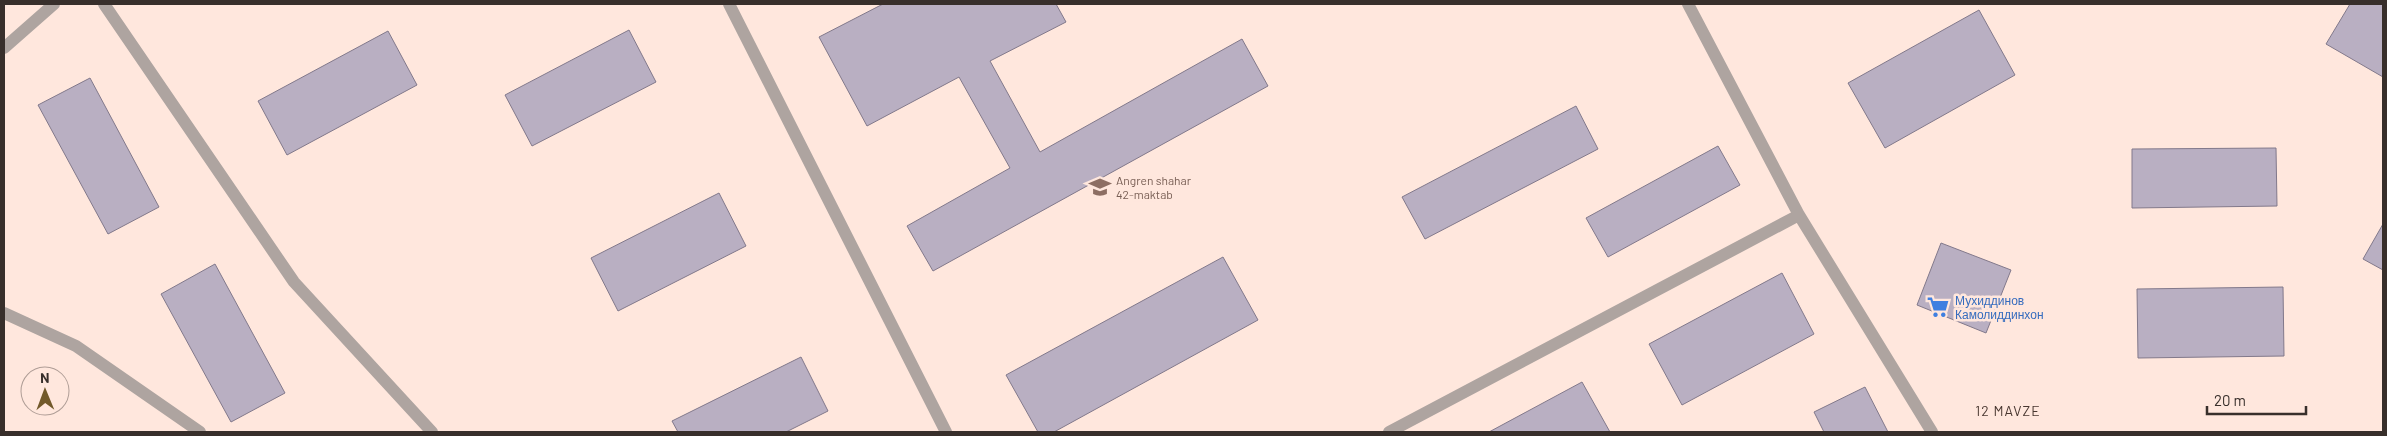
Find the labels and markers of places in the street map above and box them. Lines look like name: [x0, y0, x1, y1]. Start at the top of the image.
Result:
place label: Angren shahar 42-maktab: [1116, 173, 1192, 201]
school or university icon: Angren shahar 42-maktab: [1087, 174, 1113, 200]
place label: Мухиддинов Камолиддинхон: [1955, 293, 2044, 322]
supermarket icon: Мухиддинов Камолиддинхон: [1925, 294, 1951, 320]

